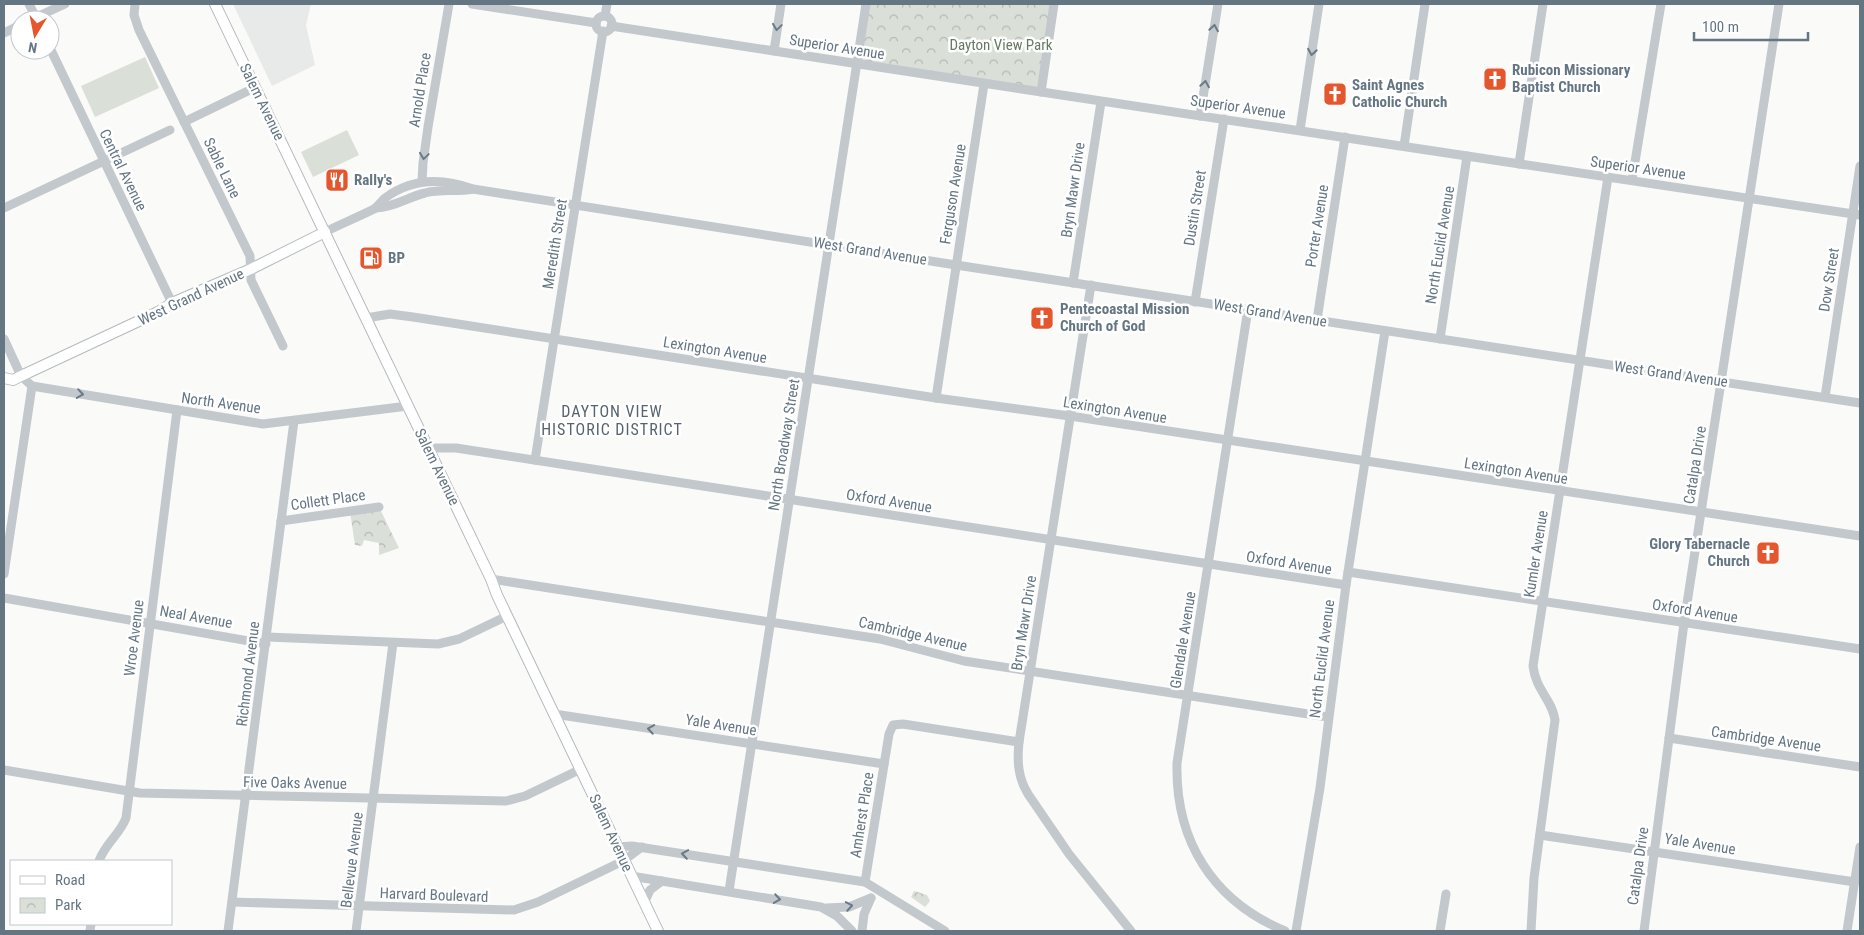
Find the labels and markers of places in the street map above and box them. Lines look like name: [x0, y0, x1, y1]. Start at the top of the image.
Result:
place label: Rubicon Missionary Baptist Church: [1512, 61, 1631, 96]
church icon: Rubicon Missionary Baptist Church: [1482, 66, 1508, 92]
place label: Saint Agnes Catholic Church: [1352, 76, 1447, 111]
church icon: Saint Agnes Catholic Church: [1322, 81, 1348, 107]
restaurant icon: Rally's: [324, 167, 350, 193]
place label: Rally's: [354, 171, 392, 189]
fuel station icon: BP: [358, 245, 384, 271]
place label: BP: [388, 249, 405, 267]
place label: Pentecoastal Mission Church of God: [1060, 300, 1189, 335]
church icon: Pentecoastal Mission Church of God: [1029, 305, 1055, 331]
place label: Glory Tabernacle Church: [1649, 535, 1750, 570]
church icon: Glory Tabernacle Church: [1755, 540, 1781, 566]

